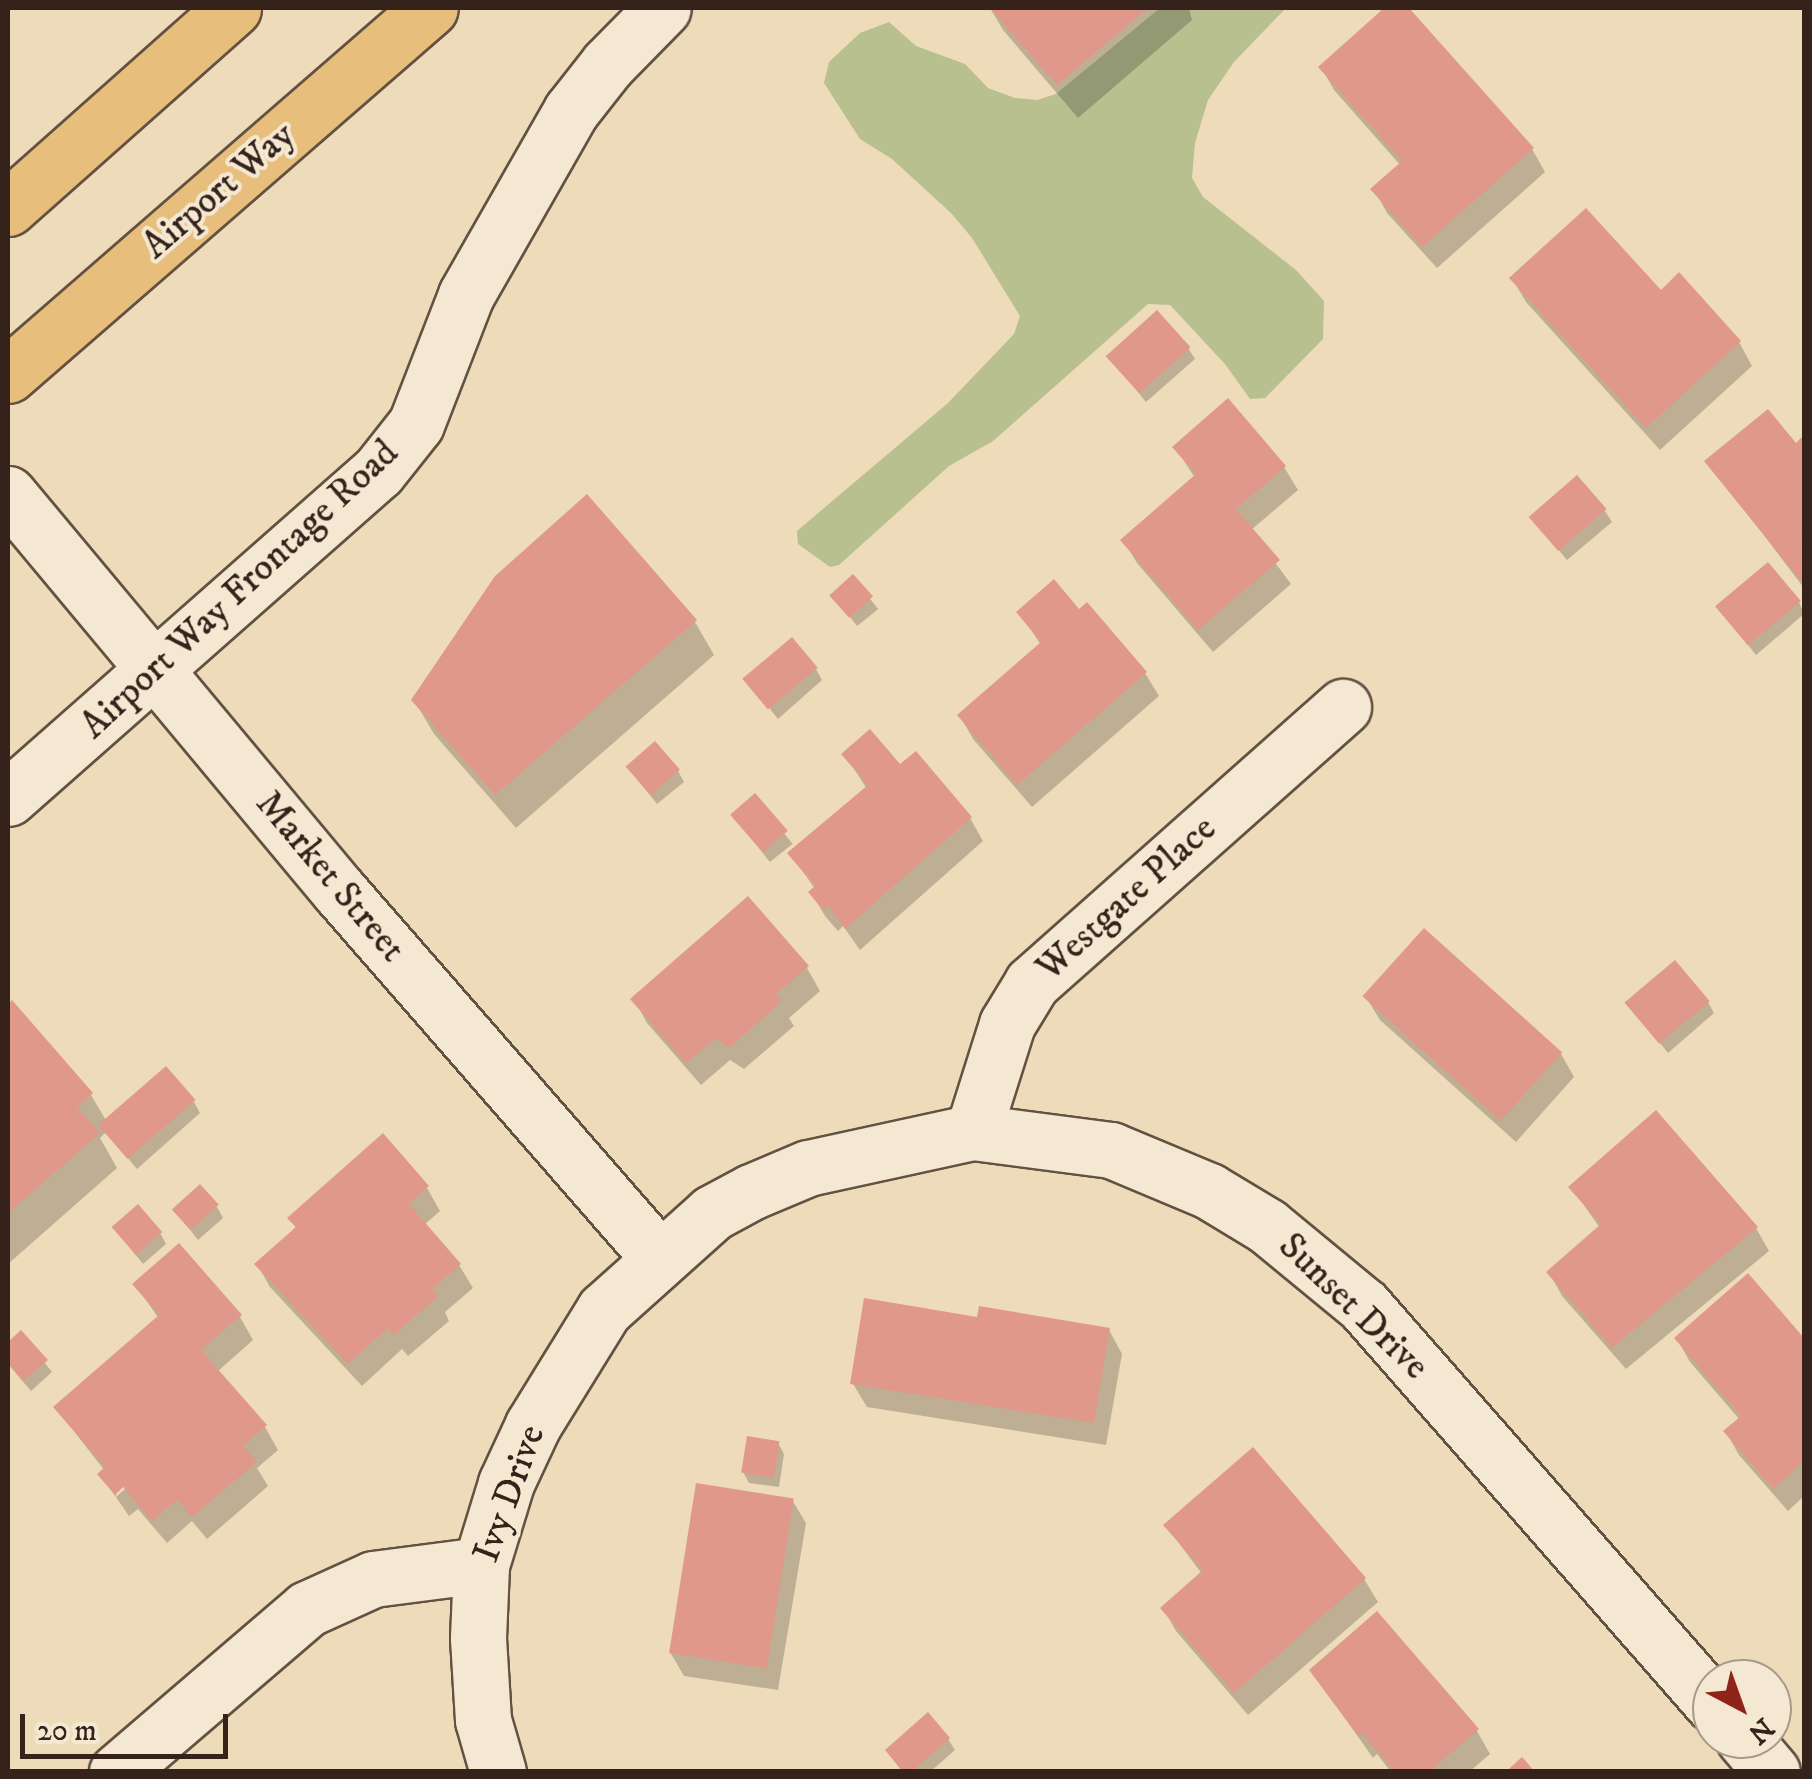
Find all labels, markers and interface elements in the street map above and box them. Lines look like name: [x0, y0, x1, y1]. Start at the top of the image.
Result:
street label: Airport Way: [134, 113, 304, 269]
street label: Airport Way Frontage Road: [72, 431, 408, 749]
street label: Market Street: [245, 782, 415, 972]
street label: Westgate Place: [1028, 807, 1226, 991]
street label: Sunset Drive: [1268, 1224, 1438, 1390]
street label: Ivy Drive: [464, 1419, 556, 1569]
north arrow: [1692, 1659, 1792, 1759]
scale bar: [25, 1694, 232, 1756]
text: N: [1741, 1710, 1781, 1751]
text: 20 m: [37, 1713, 97, 1750]

